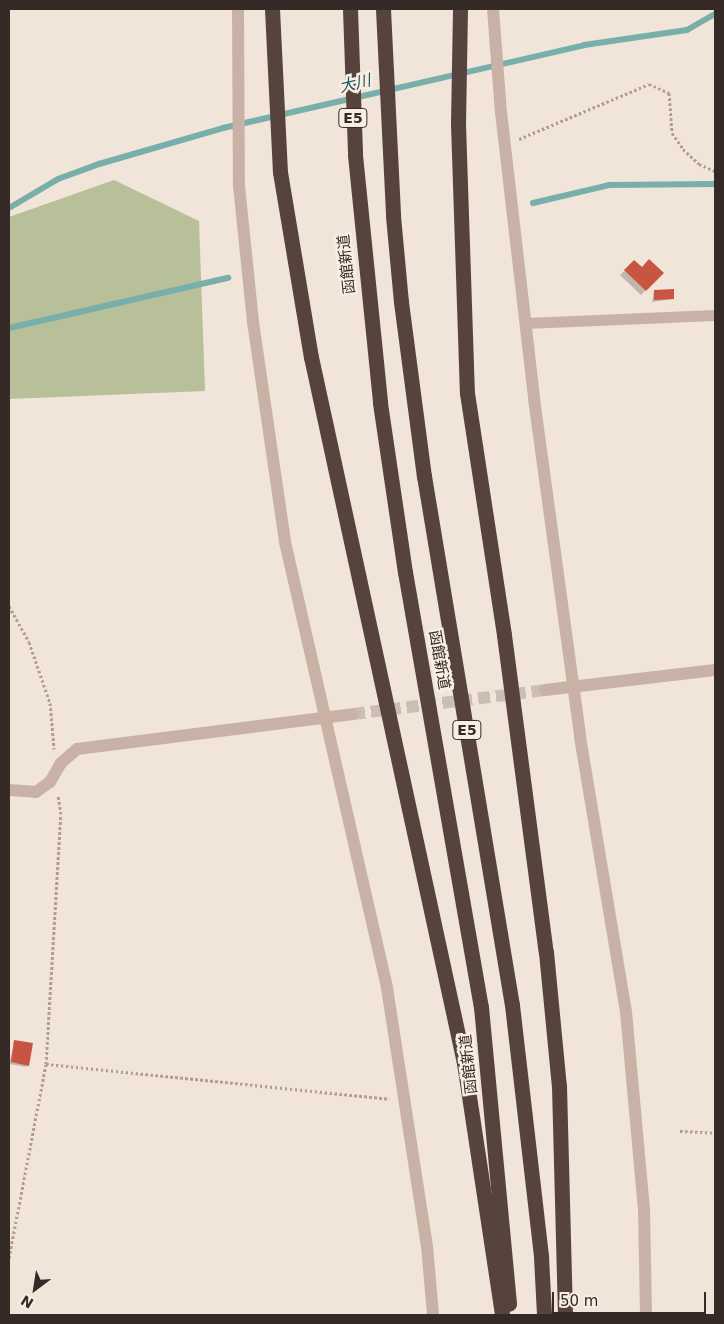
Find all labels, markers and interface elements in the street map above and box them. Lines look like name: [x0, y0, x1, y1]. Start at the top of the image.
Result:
water label: 大川: [337, 71, 373, 97]
road number: E5: [338, 106, 368, 130]
street label: 函館新道: [335, 233, 359, 295]
street label: 函館新道: [425, 629, 453, 691]
road number: E5: [452, 718, 482, 742]
street label: 函館新道: [457, 1033, 481, 1095]
north arrow: [10, 1264, 60, 1314]
scale bar: [554, 1282, 708, 1314]
text: N: [18, 1292, 36, 1312]
text: 50 m: [560, 1292, 598, 1310]

